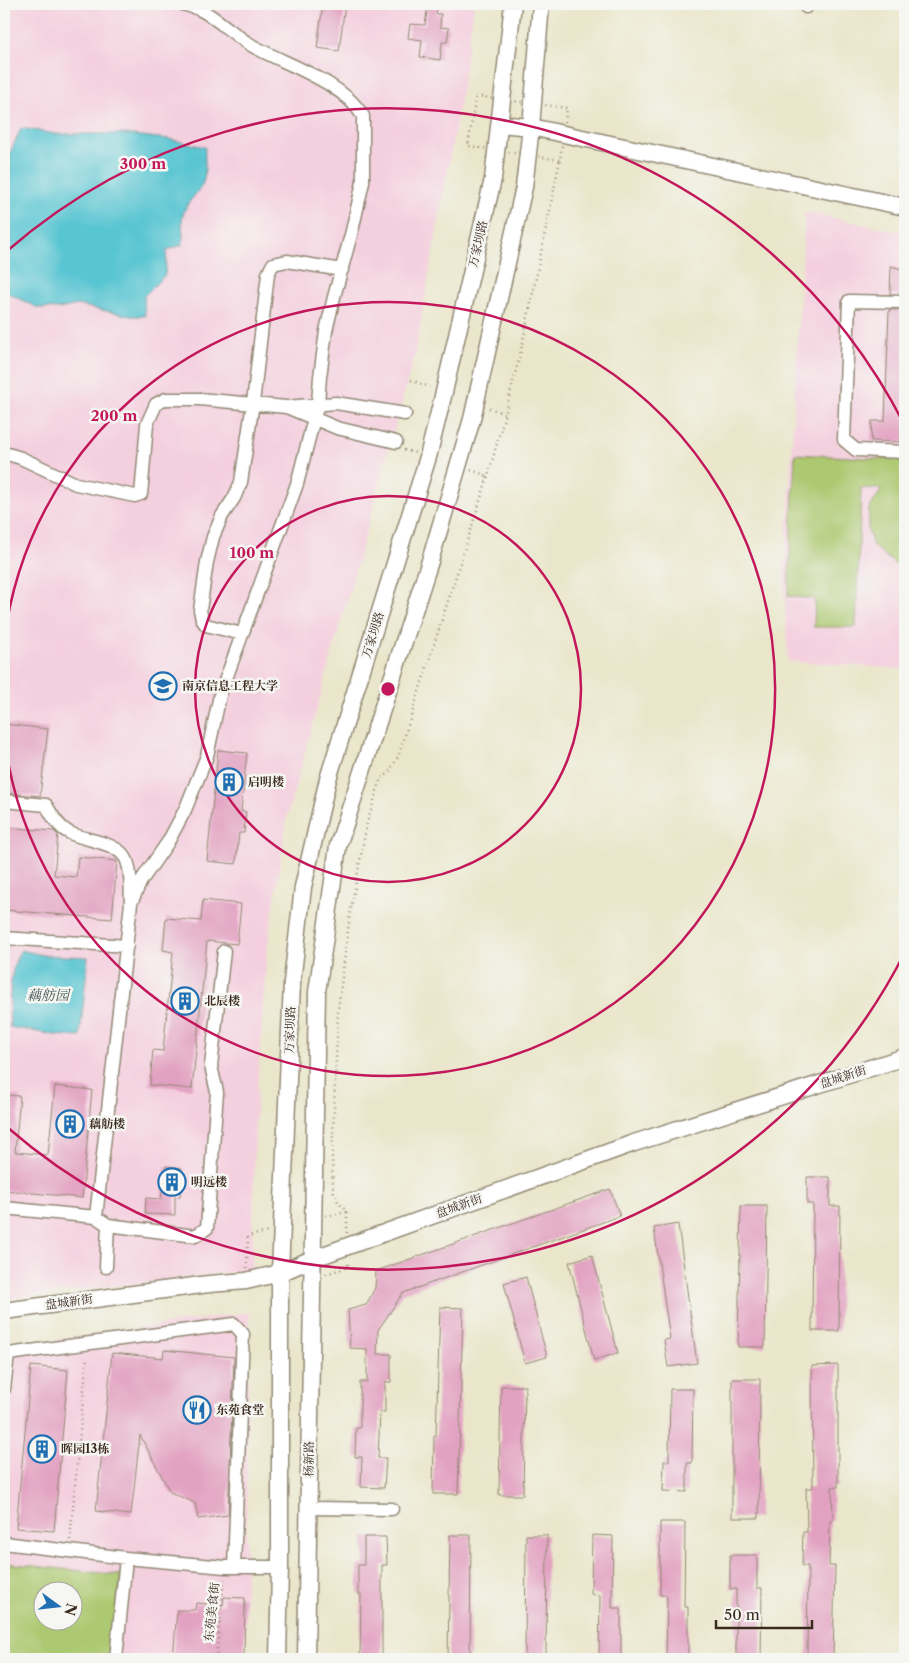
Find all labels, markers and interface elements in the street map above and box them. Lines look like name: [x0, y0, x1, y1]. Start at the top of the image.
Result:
text: 300 m: [120, 154, 166, 173]
street label: 万家坝路: [465, 219, 490, 269]
text: 200 m: [91, 406, 137, 425]
text: 100 m: [230, 543, 274, 562]
street label: 万家坝路: [358, 610, 387, 660]
school or university icon: 南京信息工程大学: [148, 671, 178, 701]
place label: 南京信息工程大学: [182, 678, 278, 693]
centre of rings: [379, 680, 397, 698]
building icon: 启明楼: [214, 767, 244, 797]
place label: 启明楼: [248, 774, 284, 789]
water label: 藕舫园: [27, 986, 71, 1004]
building icon: 北辰楼: [170, 986, 200, 1016]
place label: 北辰楼: [204, 993, 240, 1008]
street label: 万家坝路: [281, 1006, 298, 1054]
street label: 盘城新街: [818, 1062, 869, 1091]
building icon: 藕舫楼: [55, 1109, 85, 1139]
place label: 藕舫楼: [89, 1116, 125, 1131]
building icon: 明远楼: [157, 1167, 187, 1197]
place label: 明远楼: [191, 1174, 227, 1189]
street label: 盘城新街: [434, 1190, 485, 1221]
street label: 盘城新街: [44, 1291, 95, 1312]
restaurant icon: 东苑食堂: [182, 1395, 212, 1425]
place label: 东苑食堂: [216, 1402, 264, 1417]
building icon: 晖园13栋: [27, 1434, 57, 1464]
place label: 晖园13栋: [61, 1441, 109, 1456]
street label: 杨新路: [301, 1441, 316, 1477]
north arrow: [32, 1580, 82, 1630]
street label: 东苑美食街: [201, 1580, 222, 1643]
scale bar: [716, 1598, 813, 1630]
text: N: [60, 1601, 81, 1618]
text: 50 m: [724, 1605, 760, 1624]

